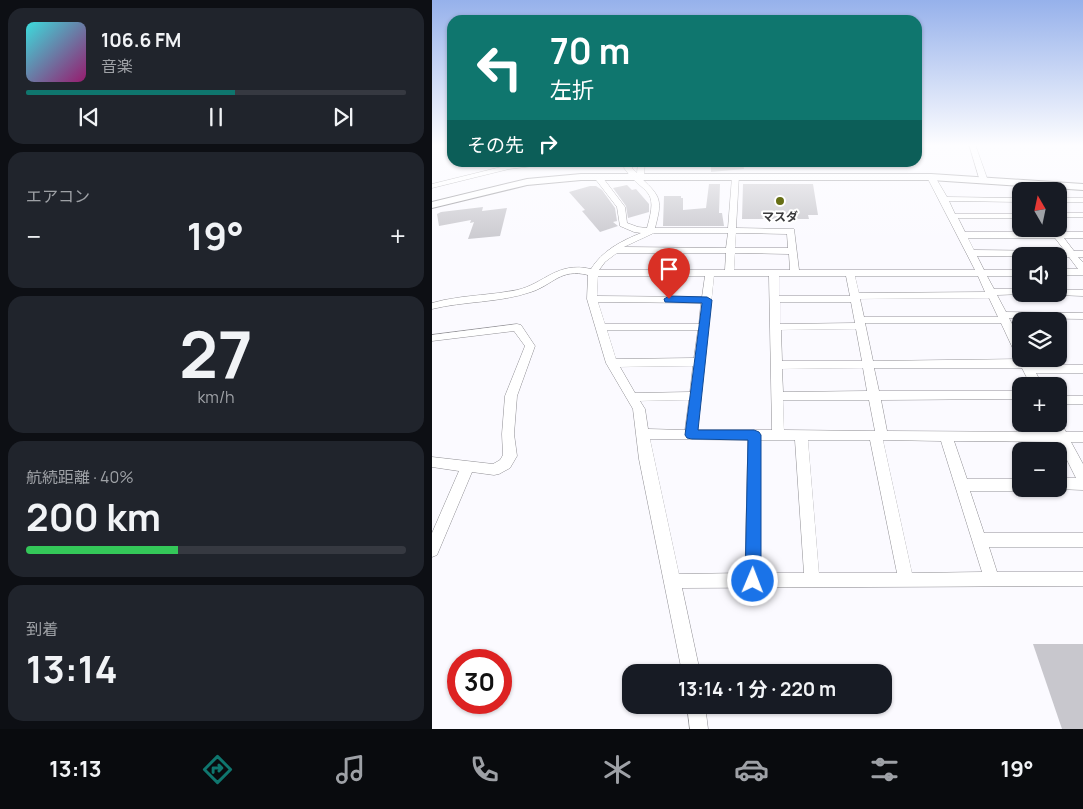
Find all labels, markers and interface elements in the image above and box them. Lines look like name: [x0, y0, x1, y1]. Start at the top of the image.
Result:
text: 106.6 FM: [101, 27, 181, 53]
text: 70 m: [550, 27, 630, 75]
icon: left: [467, 35, 532, 100]
text: 音楽: [101, 55, 133, 77]
text: 左折: [550, 75, 594, 105]
icon: previous: [75, 103, 103, 131]
icon: pause: [202, 103, 230, 131]
icon: next: [329, 103, 357, 131]
icon: right: [534, 130, 562, 158]
text: その先: [467, 132, 524, 158]
north arrow: [1012, 182, 1067, 238]
map controls: [1012, 182, 1067, 497]
text: エアコン: [26, 185, 90, 207]
marker: マスダ: [774, 195, 786, 207]
place label: マスダ: [762, 208, 798, 225]
text: 19°: [187, 209, 244, 261]
text: −: [26, 217, 41, 255]
text: +: [390, 217, 406, 255]
button: sound: [1012, 247, 1067, 302]
pin: [648, 248, 690, 299]
icon: arrive: [655, 255, 683, 283]
text: 27: [179, 309, 253, 398]
button: layers: [1012, 312, 1067, 367]
button: +: [1012, 377, 1067, 432]
text: km/h: [197, 386, 235, 408]
button: −: [1012, 442, 1067, 497]
text: 航続距離 · 40%: [26, 466, 134, 488]
text: 200 km: [26, 490, 161, 542]
position arrow: [726, 554, 778, 606]
text: 到着: [26, 618, 58, 640]
text: 13:14: [26, 642, 118, 694]
speed limit sign: 30: [447, 649, 512, 714]
text: 13:14 · 1 分 · 220 m: [678, 676, 836, 702]
icon: directions: [200, 752, 235, 787]
icon: music: [333, 752, 368, 787]
icon: phone: [467, 752, 502, 787]
icon: climate: [600, 752, 635, 787]
icon: car: [734, 752, 769, 787]
icon: filters: [867, 752, 902, 787]
text: 13:13: [49, 754, 102, 784]
text: 19°: [1001, 754, 1034, 784]

